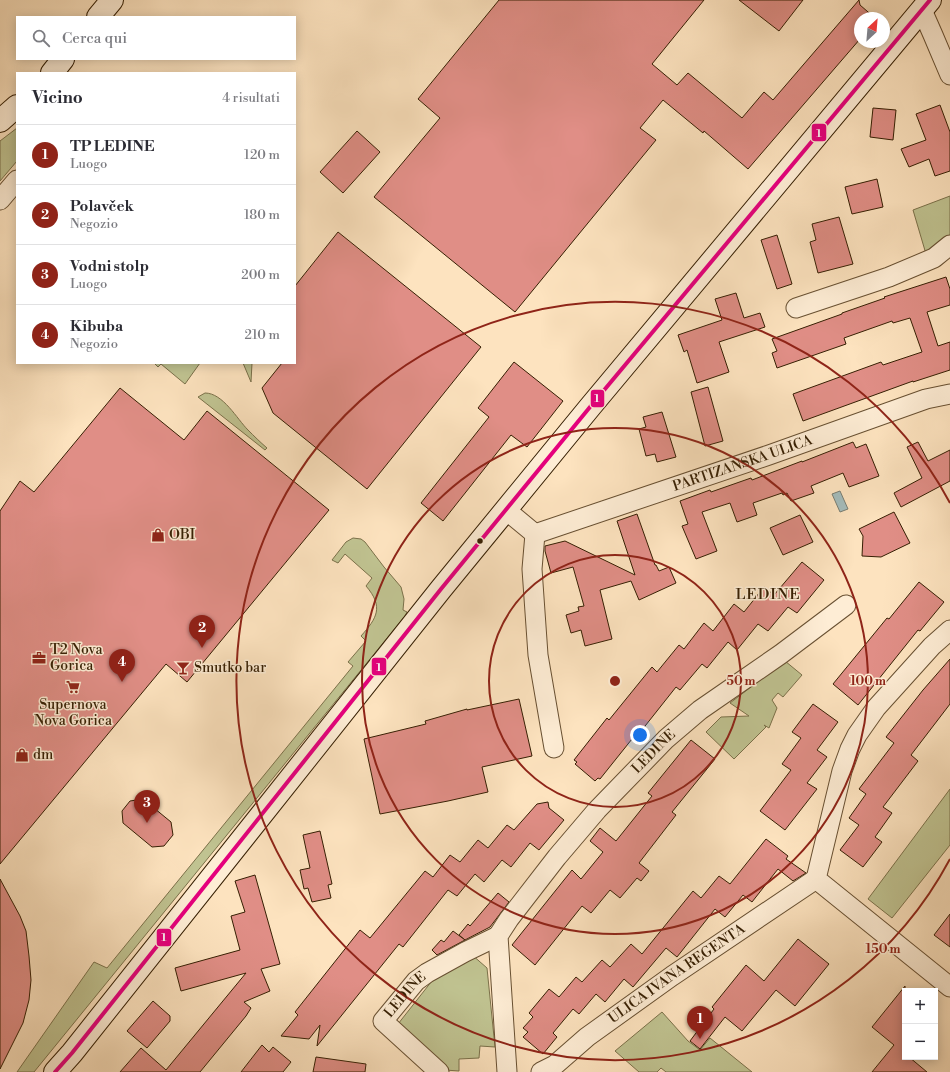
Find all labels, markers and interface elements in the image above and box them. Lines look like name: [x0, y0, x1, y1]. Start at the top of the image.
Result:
north arrow: [854, 12, 890, 48]
search box: [16, 16, 296, 60]
icon: search: [30, 27, 52, 49]
text: Cerca qui: [62, 29, 127, 48]
text: Vicino: [32, 87, 83, 109]
text: 4 risultati: [222, 90, 280, 106]
line badge: 1: [811, 123, 827, 142]
text: 1: [816, 127, 822, 141]
text: TP LEDINE: [70, 137, 154, 156]
text: 1: [42, 147, 48, 163]
text: 120 m: [244, 147, 280, 163]
text: Luogo: [70, 156, 107, 172]
text: Polavček: [70, 197, 134, 216]
text: 2: [41, 207, 49, 223]
text: 180 m: [244, 207, 280, 223]
text: Negozio: [70, 216, 118, 232]
text: Vodni stolp: [70, 257, 149, 276]
text: 3: [41, 267, 49, 283]
text: 200 m: [241, 267, 280, 283]
text: Luogo: [70, 276, 107, 292]
text: Kibuba: [70, 317, 123, 336]
text: 4: [41, 327, 49, 343]
text: 210 m: [245, 327, 280, 343]
text: Negozio: [70, 336, 118, 352]
line badge: 1: [590, 389, 605, 408]
text: 1: [594, 392, 600, 406]
street label: PARTIZANSKA ULICA: [670, 431, 815, 496]
place label: OBI: [169, 526, 196, 544]
shop icon: OBI: [150, 527, 166, 543]
unlabelled marker: [475, 536, 485, 546]
district label: LEDINE: [735, 585, 801, 604]
pin: 2: [189, 615, 215, 648]
place label: T2 Nova Gorica: [50, 641, 103, 675]
pin: 4: [109, 649, 135, 682]
office icon: T2 Nova Gorica: [31, 650, 47, 666]
line badge: 1: [371, 657, 387, 676]
place label: Smutko bar: [194, 659, 266, 677]
bar icon: Smutko bar: [175, 660, 191, 676]
text: 1: [376, 661, 382, 675]
centre of rings: [608, 674, 622, 688]
text: 50 m: [726, 674, 756, 689]
text: 100 m: [850, 674, 886, 689]
supermarket icon: Supernova Nova Gorica: [65, 679, 81, 695]
place label: Supernova Nova Gorica: [34, 696, 113, 730]
your location: [630, 725, 650, 745]
street label: LEDINE: [628, 726, 679, 778]
place label: dm: [33, 746, 53, 764]
shop icon: dm: [14, 747, 30, 763]
pin: 3: [134, 790, 160, 823]
street label: ULICA IVANA REGENTA: [605, 920, 749, 1028]
line badge: 1: [156, 928, 172, 947]
text: 1: [161, 931, 167, 945]
text: 150 m: [866, 942, 900, 957]
street label: LEDINE: [380, 968, 429, 1022]
map controls: [902, 988, 938, 1060]
button: +: [902, 988, 938, 1024]
pin: 1: [687, 1006, 713, 1039]
button: −: [902, 1024, 938, 1060]

